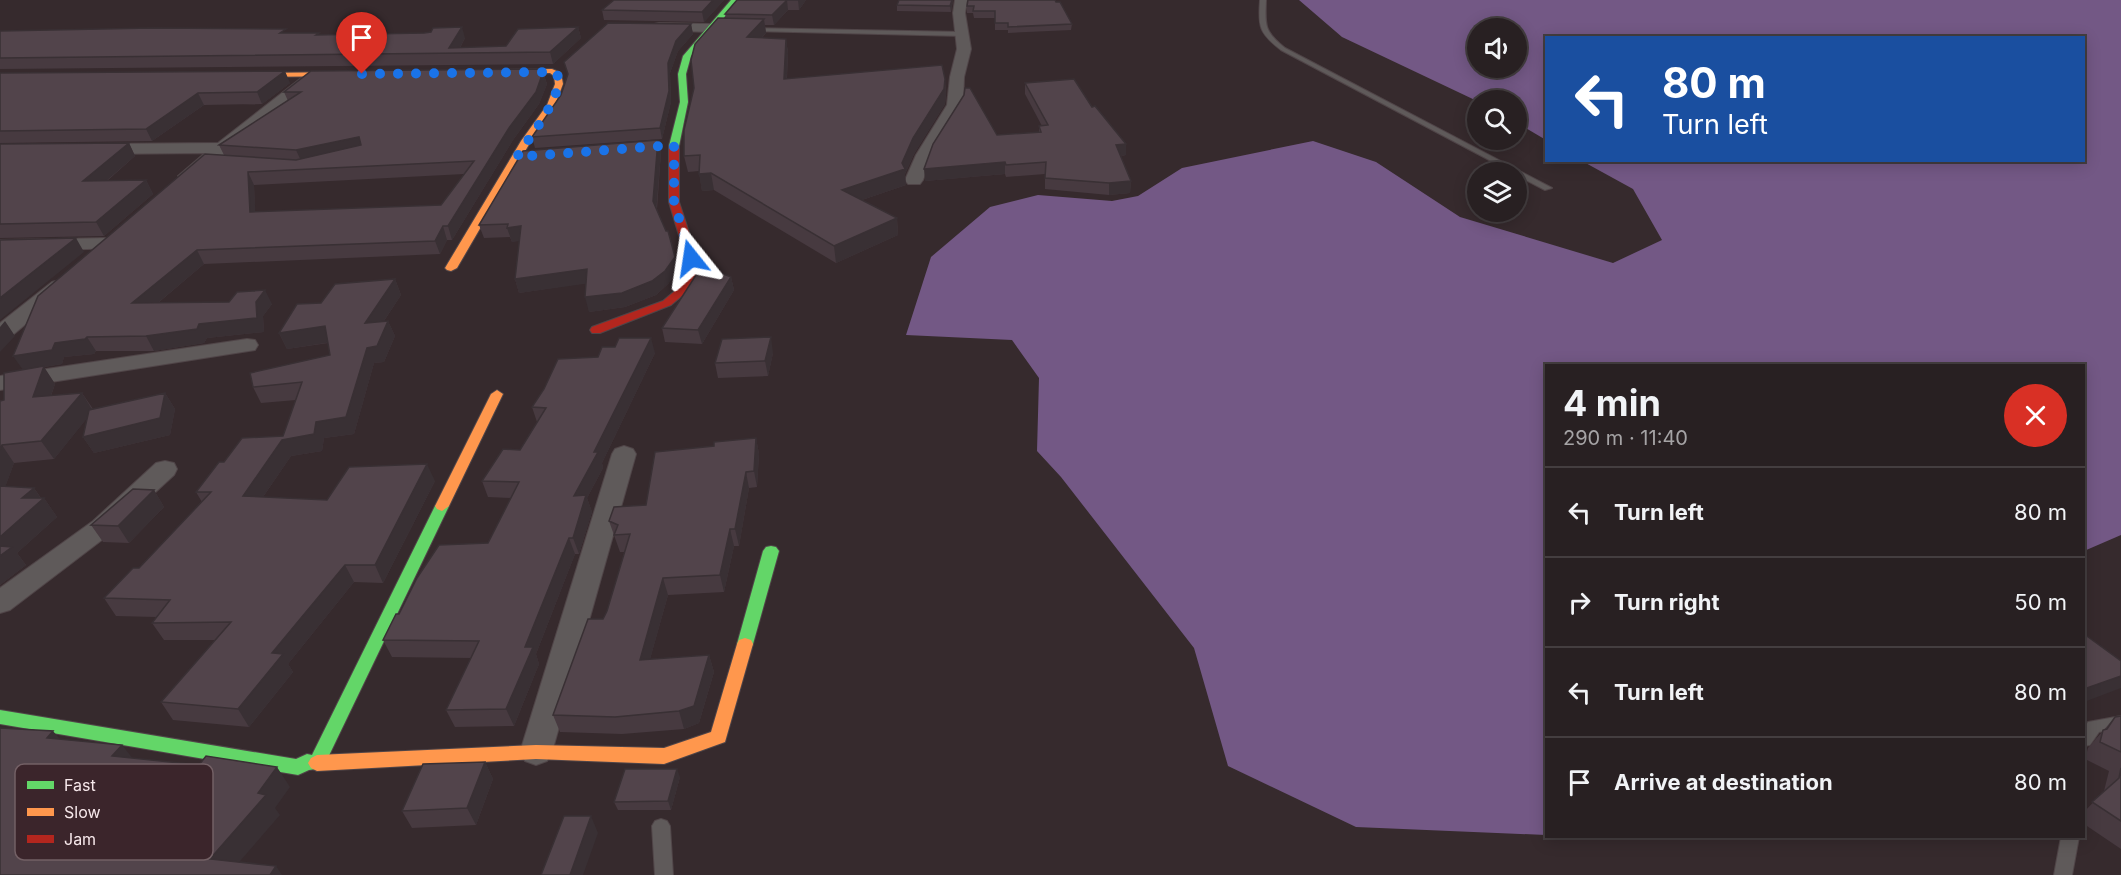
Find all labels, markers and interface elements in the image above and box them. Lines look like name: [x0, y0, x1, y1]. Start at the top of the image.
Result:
pin: [336, 12, 387, 74]
map controls: [1467, 18, 1527, 222]
button: sound: [1467, 18, 1527, 78]
icon: arrive: [345, 21, 378, 54]
text: 80 m: [1662, 57, 1766, 108]
icon: left: [1563, 60, 1641, 138]
button: search: [1467, 90, 1527, 150]
text: Turn left: [1662, 108, 1768, 141]
button: layers: [1467, 162, 1527, 222]
position arrow: [659, 226, 723, 290]
text: 4 min: [1563, 381, 1661, 425]
button: close: [2004, 384, 2067, 447]
text: 290 m · 11:40: [1563, 426, 1688, 450]
icon: left: [1563, 496, 1596, 529]
text: Turn left: [1614, 499, 1704, 525]
text: 80 m: [2014, 499, 2067, 525]
icon: right: [1563, 586, 1596, 619]
text: Turn right: [1614, 589, 1720, 615]
text: 50 m: [2014, 589, 2067, 615]
icon: left: [1563, 676, 1596, 709]
text: Turn left: [1614, 679, 1704, 705]
text: 80 m: [2014, 679, 2067, 705]
legend: [15, 764, 213, 860]
icon: arrive: [1563, 766, 1596, 799]
text: Arrive at destination: [1614, 769, 1833, 795]
text: 80 m: [2014, 769, 2067, 795]
text: Fast: [64, 775, 96, 795]
text: Slow: [64, 802, 101, 822]
text: Jam: [64, 829, 96, 849]

